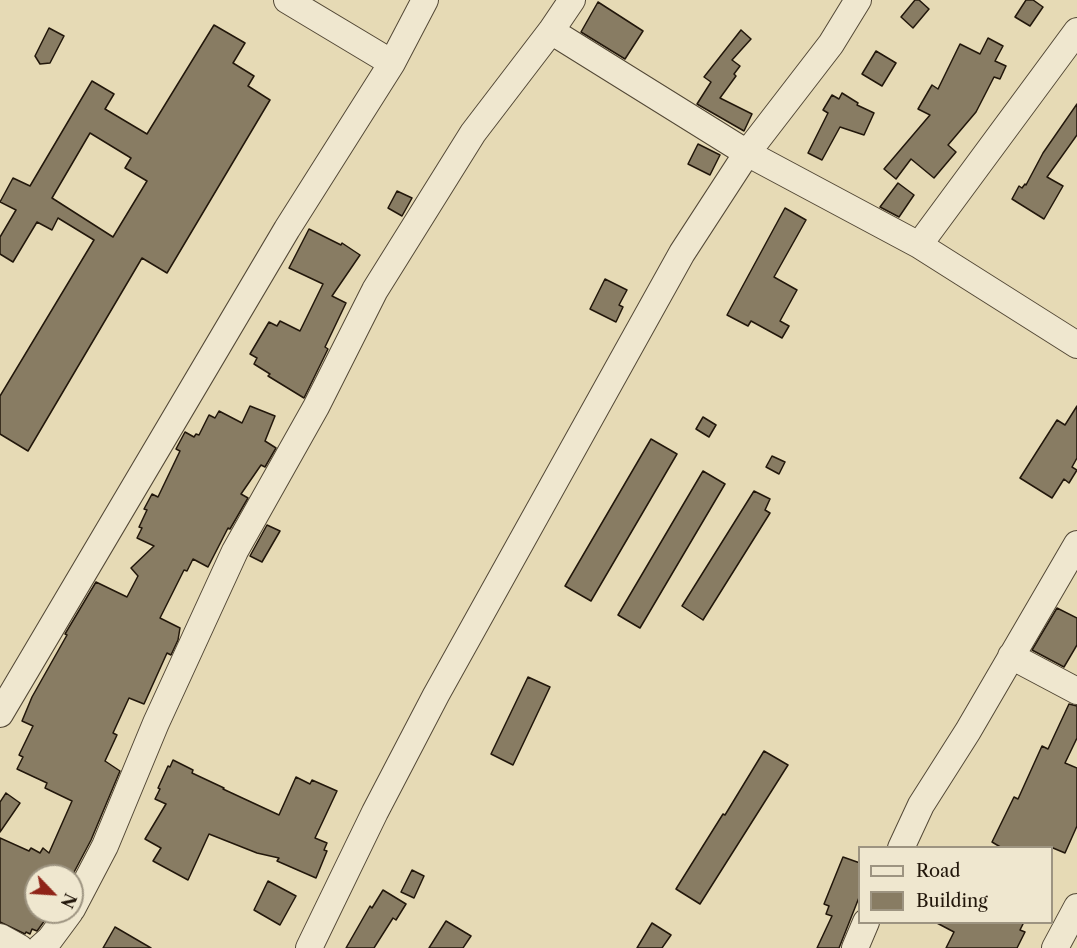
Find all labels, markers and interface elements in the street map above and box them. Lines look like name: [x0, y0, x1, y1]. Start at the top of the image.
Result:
legend: [858, 846, 1053, 924]
text: Road: [916, 860, 961, 882]
north arrow: [24, 864, 84, 924]
text: N: [56, 890, 81, 911]
text: Building: [916, 890, 988, 912]

